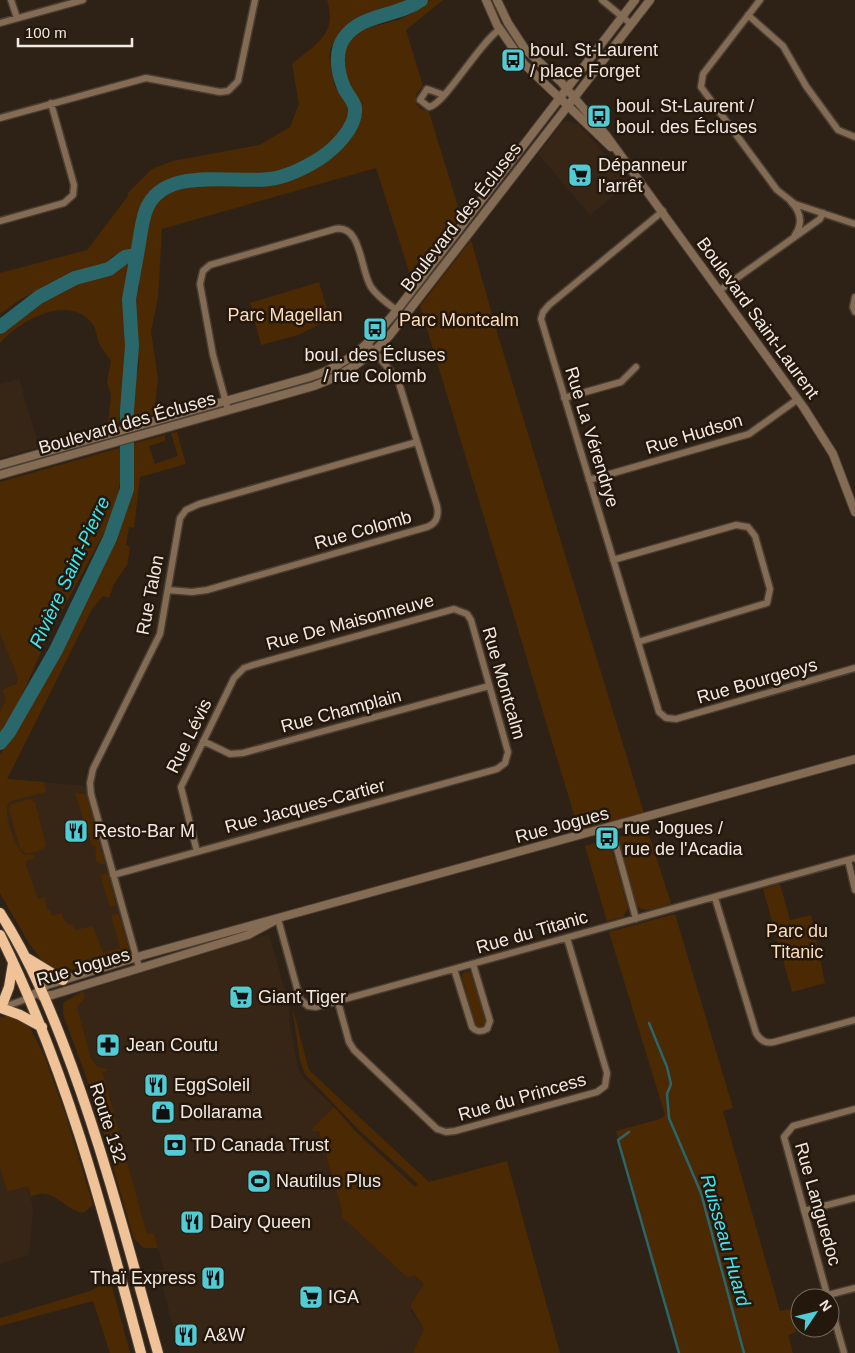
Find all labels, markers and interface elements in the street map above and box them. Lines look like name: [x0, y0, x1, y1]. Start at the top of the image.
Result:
scale bar: [18, 15, 131, 47]
text: 100 m: [25, 24, 67, 41]
place label: boul. St-Laurent / place Forget: [530, 40, 658, 81]
bus stop icon: boul. St-Laurent / place Forget: [500, 47, 526, 73]
place label: boul. St-Laurent / boul. des Écluses: [616, 96, 757, 137]
bus stop icon: boul. St-Laurent / boul. des Écluses: [586, 103, 612, 129]
street label: Boulevard des Écluses: [397, 139, 525, 295]
place label: Dépanneur l'arrêt: [598, 155, 687, 196]
supermarket icon: Dépanneur l'arrêt: [567, 162, 593, 188]
street label: Boulevard Saint-Laurent: [693, 234, 823, 402]
park label: Parc Magellan: [227, 305, 343, 325]
park label: Parc Montcalm: [399, 310, 519, 330]
bus stop icon: boul. des Écluses / rue Colomb: [362, 316, 388, 342]
place label: boul. des Écluses / rue Colomb: [304, 345, 446, 386]
street label: Rue La Vérendrye: [561, 364, 623, 510]
street label: Boulevard des Écluses: [36, 388, 218, 458]
street label: Rue Hudson: [643, 410, 745, 458]
water label: Rivière Saint-Pierre: [25, 493, 114, 651]
street label: Rue Colomb: [312, 507, 414, 553]
street label: Rue Talon: [132, 553, 168, 637]
street label: Rue De Maisonneuve: [264, 590, 436, 654]
street label: Rue Montcalm: [478, 624, 530, 742]
street label: Rue Bourgeoys: [695, 654, 819, 708]
street label: Rue Champlain: [278, 685, 404, 737]
street label: Rue Lévis: [162, 696, 216, 776]
street label: Rue Jacques-Cartier: [223, 775, 387, 837]
street label: Rue Jogues: [513, 803, 611, 847]
restaurant icon: Resto-Bar M: [63, 818, 89, 844]
place label: rue Jogues / rue de l'Acadia: [624, 818, 744, 859]
place label: Resto-Bar M: [94, 821, 195, 841]
bus stop icon: rue Jogues / rue de l'Acadia: [594, 825, 620, 851]
street label: Rue du Titanic: [474, 907, 590, 957]
park label: Parc du Titanic: [766, 921, 828, 962]
street label: Rue Jogues: [34, 944, 132, 990]
supermarket icon: Giant Tiger: [228, 984, 254, 1010]
place label: Giant Tiger: [258, 987, 346, 1007]
pharmacy icon: Jean Coutu: [95, 1032, 121, 1058]
place label: Jean Coutu: [126, 1035, 218, 1055]
street label: Rue du Princess: [456, 1069, 588, 1125]
restaurant icon: EggSoleil: [143, 1072, 169, 1098]
place label: EggSoleil: [174, 1075, 250, 1095]
street label: Route 132: [86, 1080, 130, 1166]
shop icon: Dollarama: [150, 1099, 176, 1125]
place label: Dollarama: [180, 1102, 263, 1122]
bank icon: TD Canada Trust: [162, 1132, 188, 1158]
place label: TD Canada Trust: [192, 1135, 329, 1155]
street label: Rue Languedoc: [791, 1140, 845, 1268]
sports icon: Nautilus Plus: [246, 1168, 272, 1194]
place label: Nautilus Plus: [276, 1171, 381, 1191]
water label: Ruisseau Huard: [697, 1172, 755, 1310]
restaurant icon: Dairy Queen: [179, 1209, 205, 1235]
place label: Dairy Queen: [210, 1212, 311, 1232]
restaurant icon: Thaï Express: [200, 1265, 226, 1291]
place label: Thaï Express: [90, 1268, 196, 1288]
supermarket icon: IGA: [298, 1284, 324, 1310]
place label: IGA: [328, 1287, 359, 1307]
north arrow: [790, 1288, 840, 1338]
text: N: [816, 1297, 835, 1314]
restaurant icon: A&W: [173, 1322, 199, 1348]
place label: A&W: [204, 1325, 245, 1345]

